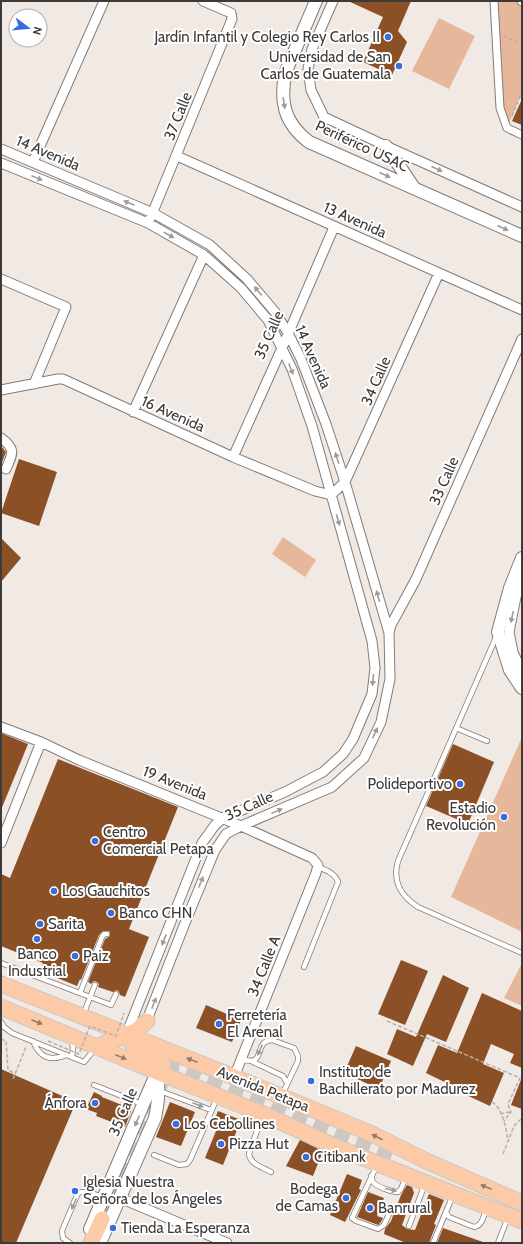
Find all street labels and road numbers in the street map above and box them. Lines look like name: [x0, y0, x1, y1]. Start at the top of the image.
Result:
street label: 37 Calle: [160, 89, 196, 143]
street label: Periférico USAC: [313, 117, 411, 175]
street label: 14 Avenida: [13, 131, 83, 175]
street label: 13 Avenida: [321, 198, 390, 242]
street label: 35 Calle: [250, 308, 288, 362]
street label: 14 Avenida: [291, 322, 335, 392]
street label: 34 Calle: [357, 354, 395, 408]
street label: 16 Avenida: [139, 392, 208, 436]
street label: 33 Calle: [425, 454, 463, 508]
street label: 19 Avenida: [140, 762, 210, 804]
street label: 35 Calle: [222, 787, 276, 825]
street label: 34 Calle A: [244, 932, 285, 999]
street label: Avenida Petapa: [214, 1062, 313, 1116]
street label: 35 Calle: [105, 1085, 141, 1139]

